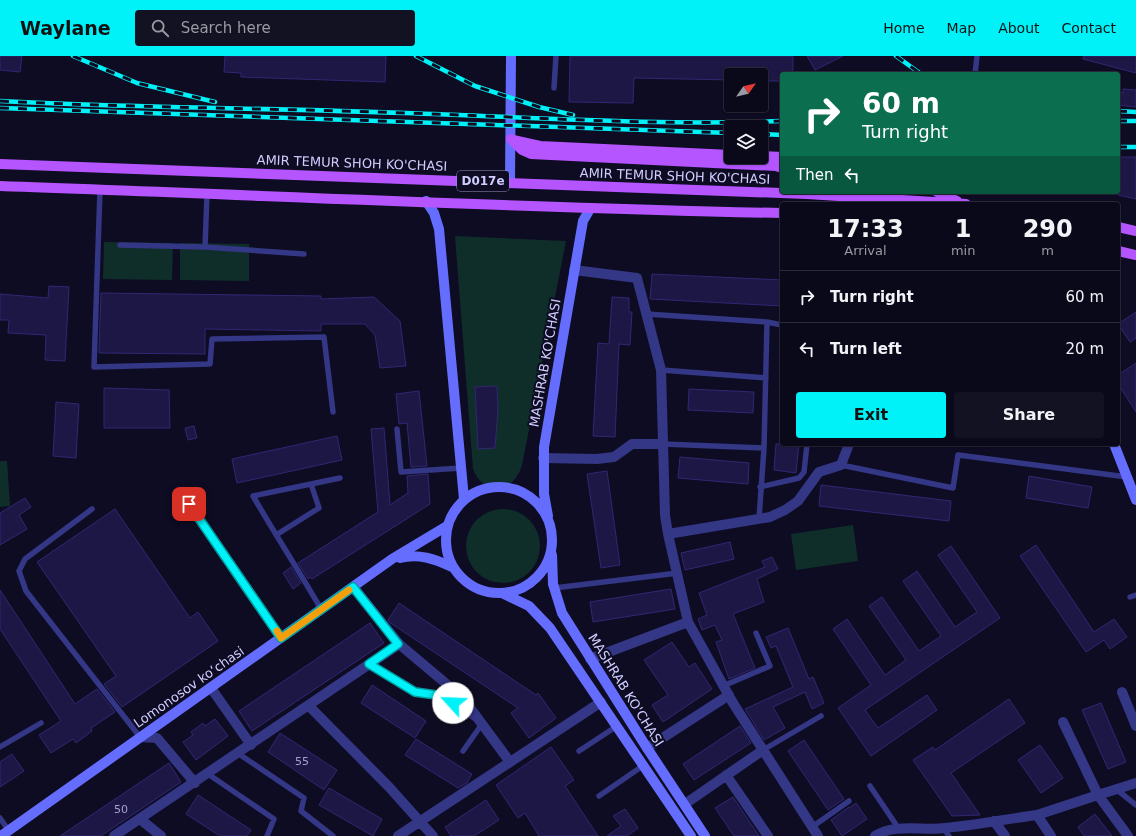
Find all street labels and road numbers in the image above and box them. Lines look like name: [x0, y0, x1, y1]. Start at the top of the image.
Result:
street label: AMIR TEMUR SHOH KO'CHASI: [256, 152, 448, 174]
street label: AMIR TEMUR SHOH KO'CHASI: [579, 165, 771, 187]
road number: D017e: [457, 171, 509, 191]
street label: MASHRAB KO'CHASI: [526, 298, 564, 428]
street label: MASHRAB KO'CHASI: [585, 631, 667, 749]
street label: Lomonosov koʻchasi: [131, 643, 247, 731]

